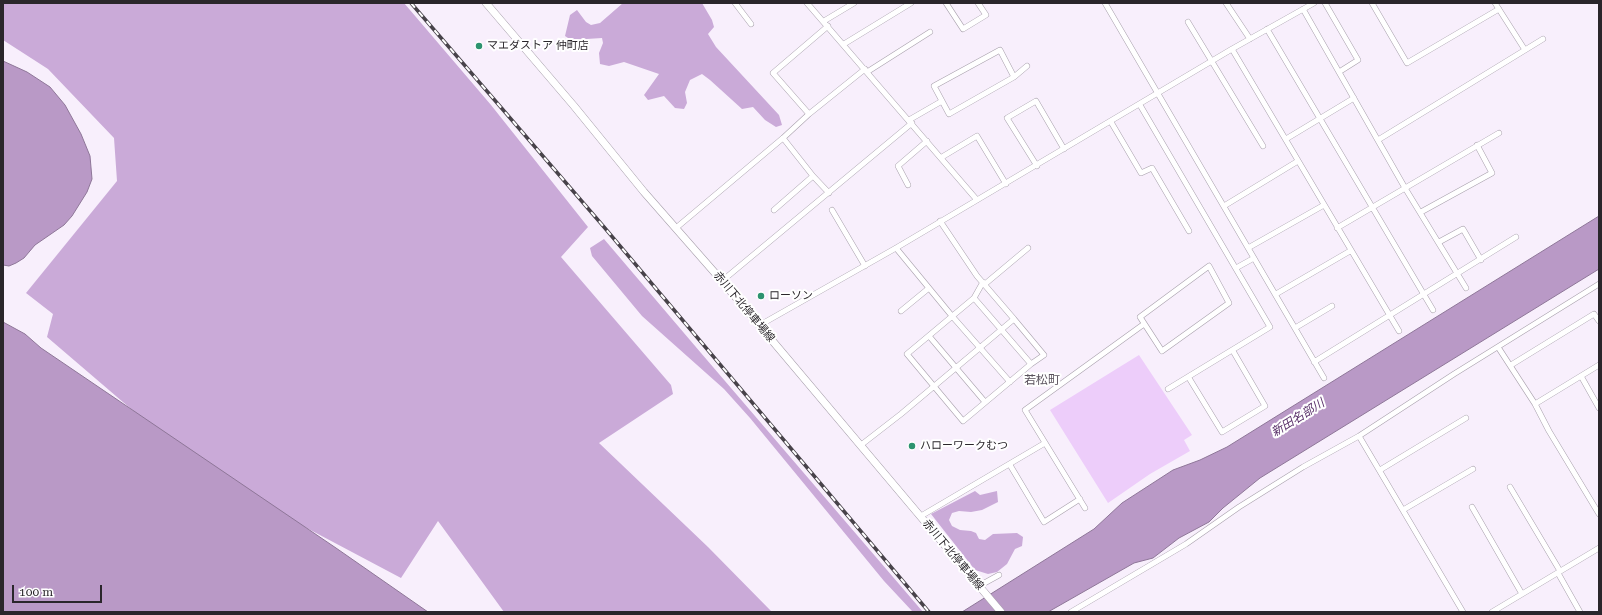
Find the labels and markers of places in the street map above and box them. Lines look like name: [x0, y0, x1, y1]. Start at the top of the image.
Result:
place label: マエダストア 仲町店: [487, 39, 589, 53]
marker: マエダストア 仲町店: [474, 41, 484, 51]
place label: ローソン: [769, 289, 813, 303]
marker: ローソン: [756, 291, 766, 301]
place label: ハローワークむつ: [920, 439, 1008, 453]
marker: ハローワークむつ: [907, 441, 917, 451]

